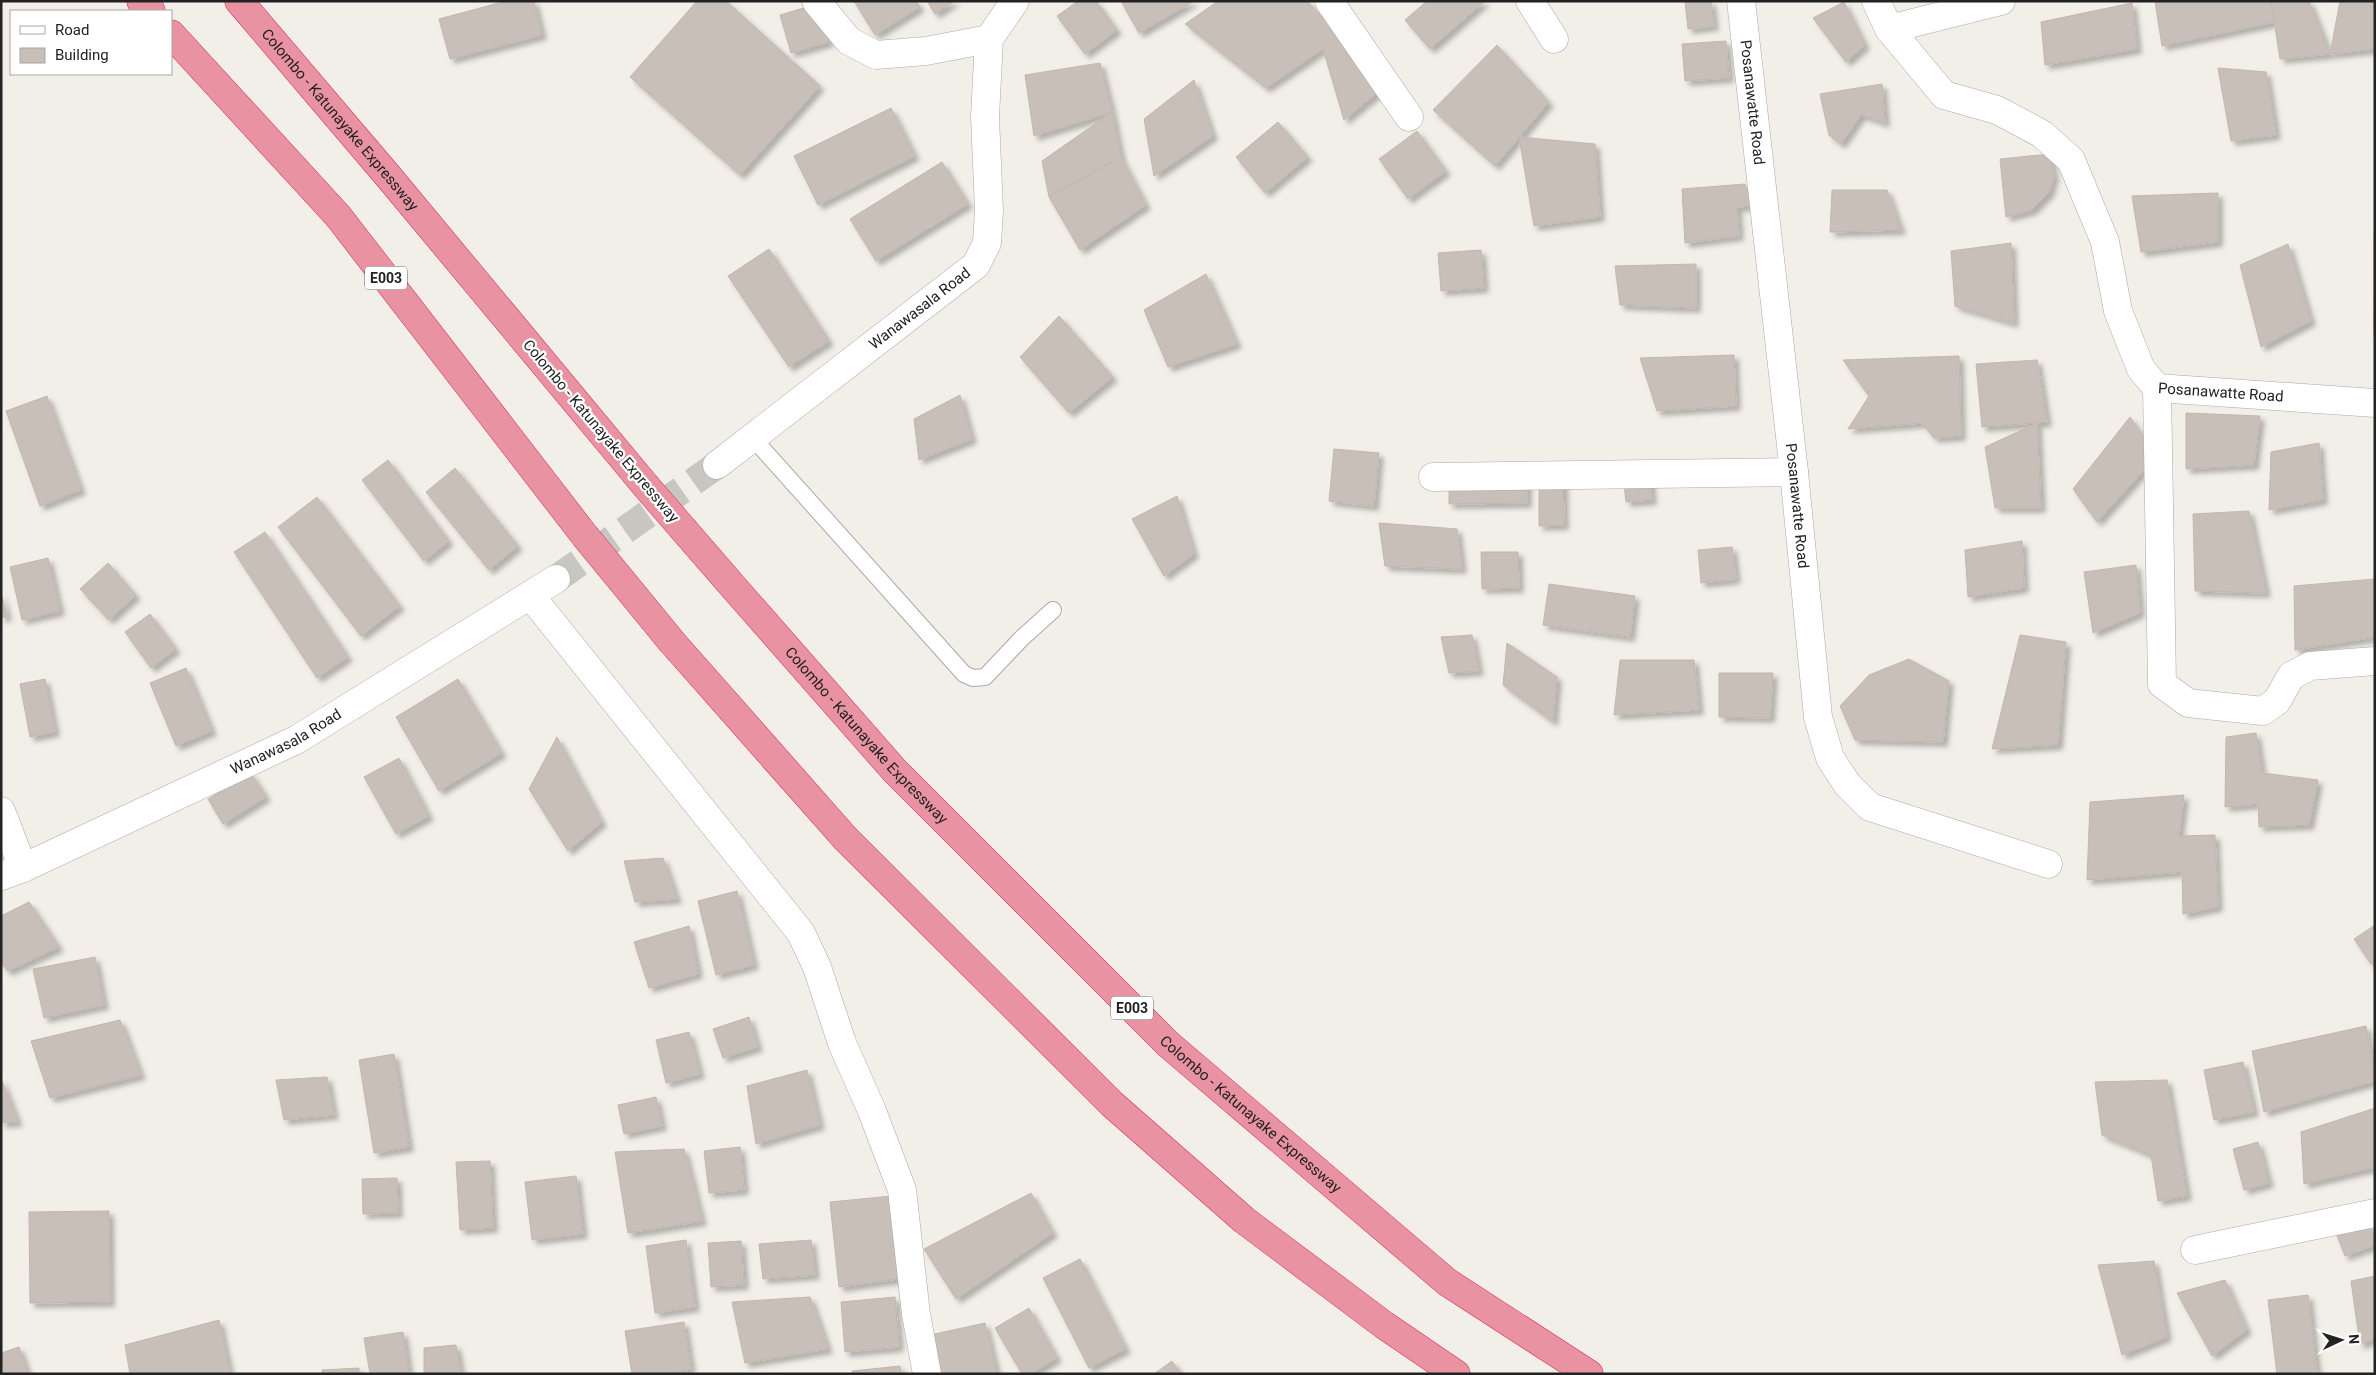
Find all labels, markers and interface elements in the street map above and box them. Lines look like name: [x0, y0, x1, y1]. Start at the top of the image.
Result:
legend: [10, 10, 172, 75]
text: Road: [55, 21, 89, 39]
street label: Colombo - Katunayake Expressway: [258, 25, 422, 215]
street label: Posanawatte Road: [1736, 39, 1768, 166]
text: Building: [55, 46, 109, 64]
street label: Wanawasala Road: [865, 264, 974, 353]
road number: E003: [365, 266, 407, 290]
street label: Colombo - Katunayake Expressway: [519, 336, 683, 526]
street label: Posanawatte Road: [2157, 379, 2284, 406]
street label: Posanawatte Road: [1782, 442, 1812, 569]
street label: Colombo - Katunayake Expressway: [781, 643, 952, 828]
street label: Wanawasala Road: [227, 705, 345, 778]
road number: E003: [1111, 996, 1153, 1020]
street label: Colombo - Katunayake Expressway: [1156, 1032, 1345, 1197]
north arrow: [2316, 1315, 2366, 1365]
text: N: [2346, 1334, 2362, 1345]

